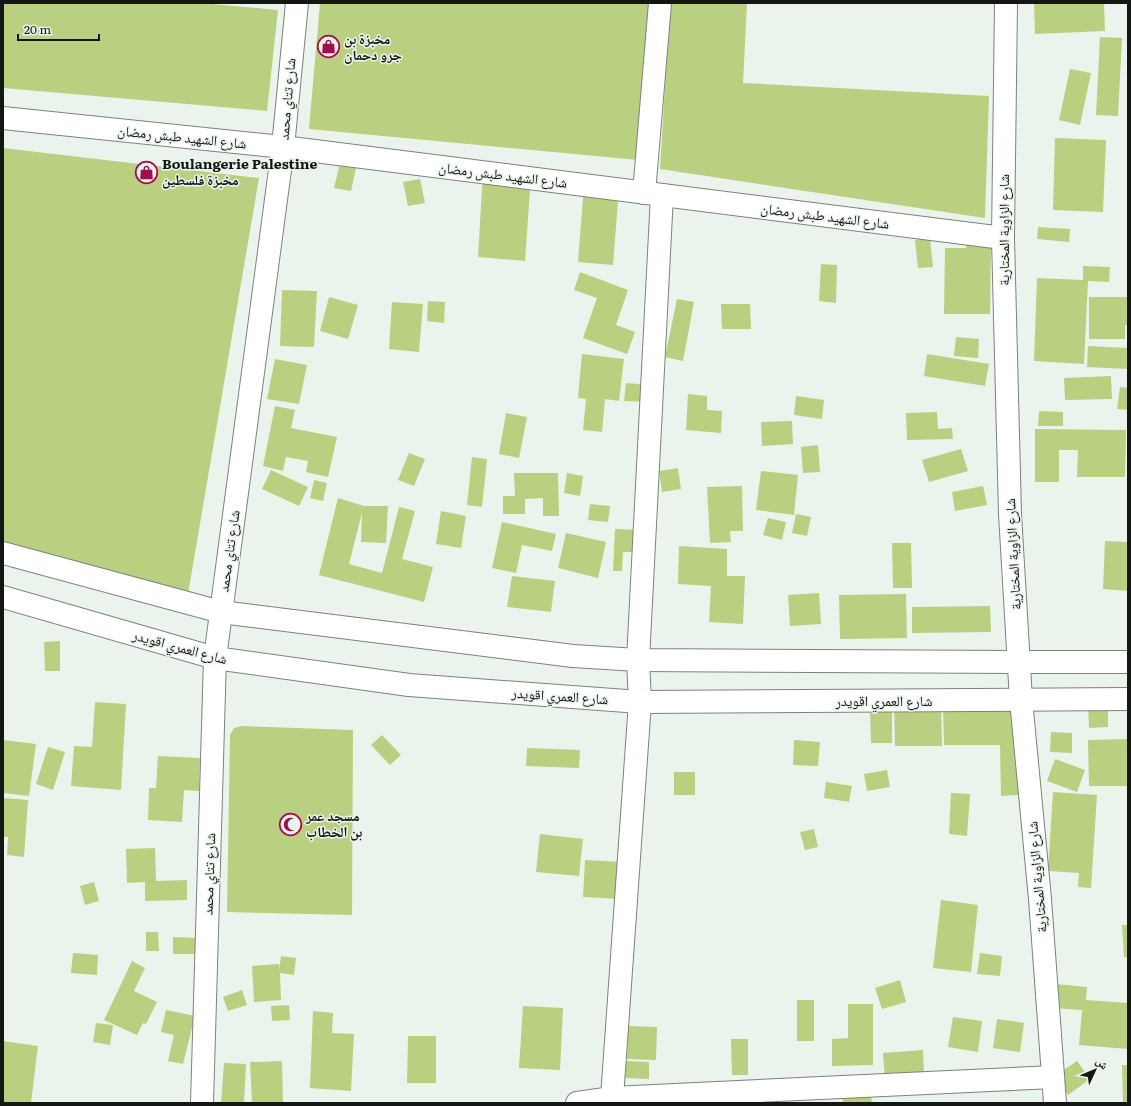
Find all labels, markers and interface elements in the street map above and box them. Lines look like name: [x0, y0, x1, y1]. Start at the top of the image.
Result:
scale bar: [18, 16, 99, 42]
text: 20 m: [24, 20, 51, 38]
place label: مخبزة بن جرو دحمان: [344, 28, 402, 64]
shop icon: مخبزة بن جرو دحمان: [316, 34, 342, 60]
street label: شارع تتاي محمد: [272, 57, 302, 141]
street label: شارع الشهيد طبش رمضان: [117, 119, 248, 154]
place label: Boulangerie Palestine مخبزة فلسطين: [162, 153, 317, 189]
street label: شارع الشهيد طبش رمضان: [437, 156, 569, 193]
shop icon: Boulangerie Palestine مخبزة فلسطين: [133, 159, 159, 185]
street label: شارع الزاوية المختارية: [993, 174, 1014, 286]
street label: شارع الشهيد طبش رمضان: [759, 197, 891, 234]
street label: شارع الزاوية المختارية: [999, 498, 1026, 610]
street label: شارع تتاي محمد: [212, 509, 246, 593]
street label: شارع العمري اقويدر: [129, 624, 230, 671]
street label: شارع العمري اقويدر: [510, 682, 609, 711]
street label: شارع العمري اقويدر: [834, 690, 933, 713]
place label: مسجد عمر بن الخطاب: [305, 805, 363, 841]
mosque icon: مسجد عمر بن الخطاب: [277, 811, 303, 837]
street label: شارع الزاوية المختارية: [1021, 820, 1052, 934]
street label: شارع تتاي محمد: [197, 832, 222, 916]
north arrow: [1075, 1050, 1115, 1090]
text: ش: [1092, 1053, 1113, 1073]

